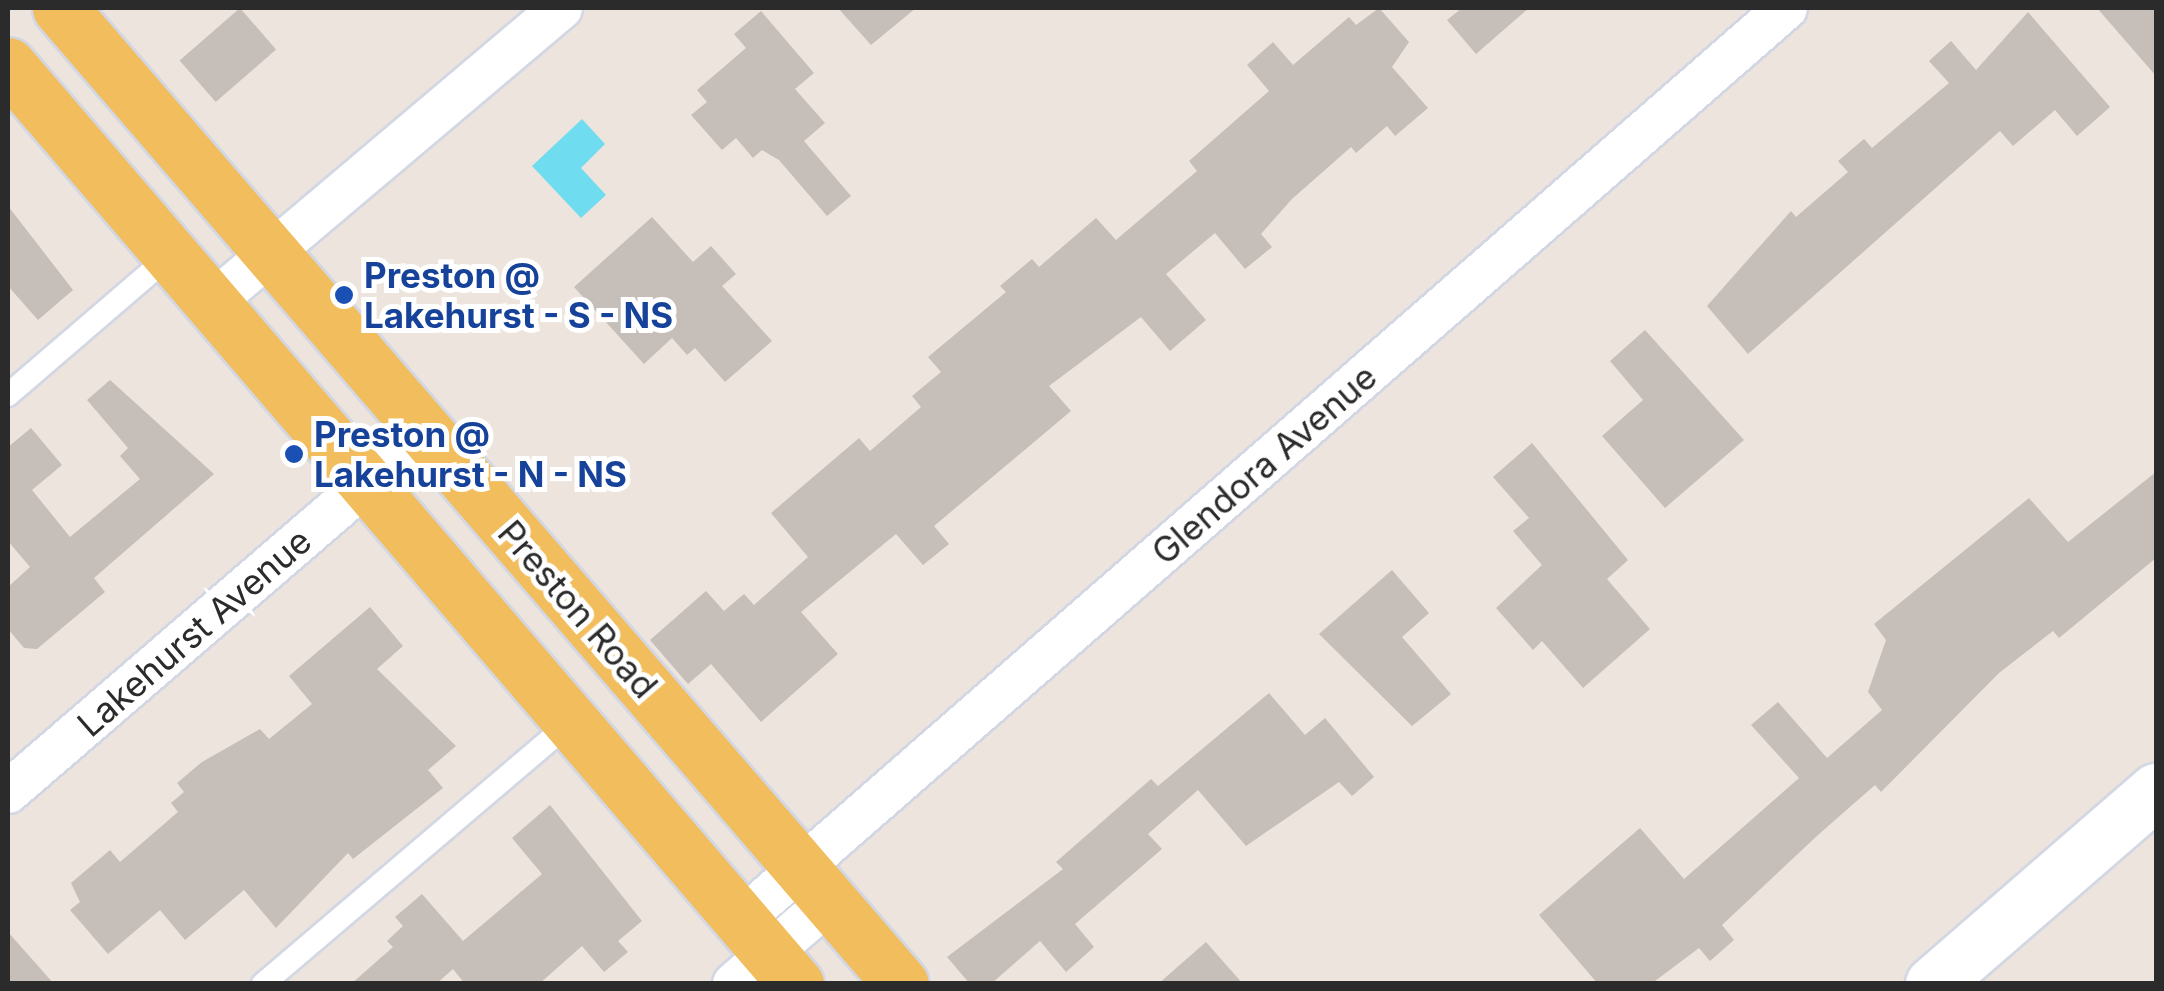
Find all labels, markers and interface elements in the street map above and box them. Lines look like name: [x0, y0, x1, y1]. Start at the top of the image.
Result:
place label: Preston @ Lakehurst - S - NS: [364, 254, 673, 336]
marker: Preston @ Lakehurst - S - NS: [333, 284, 355, 306]
street label: Glendora Avenue: [1143, 355, 1385, 573]
place label: Preston @ Lakehurst - N - NS: [314, 413, 627, 495]
marker: Preston @ Lakehurst - N - NS: [283, 443, 305, 465]
street label: Preston Road: [490, 512, 666, 706]
street label: Lakehurst Avenue: [69, 519, 319, 745]

